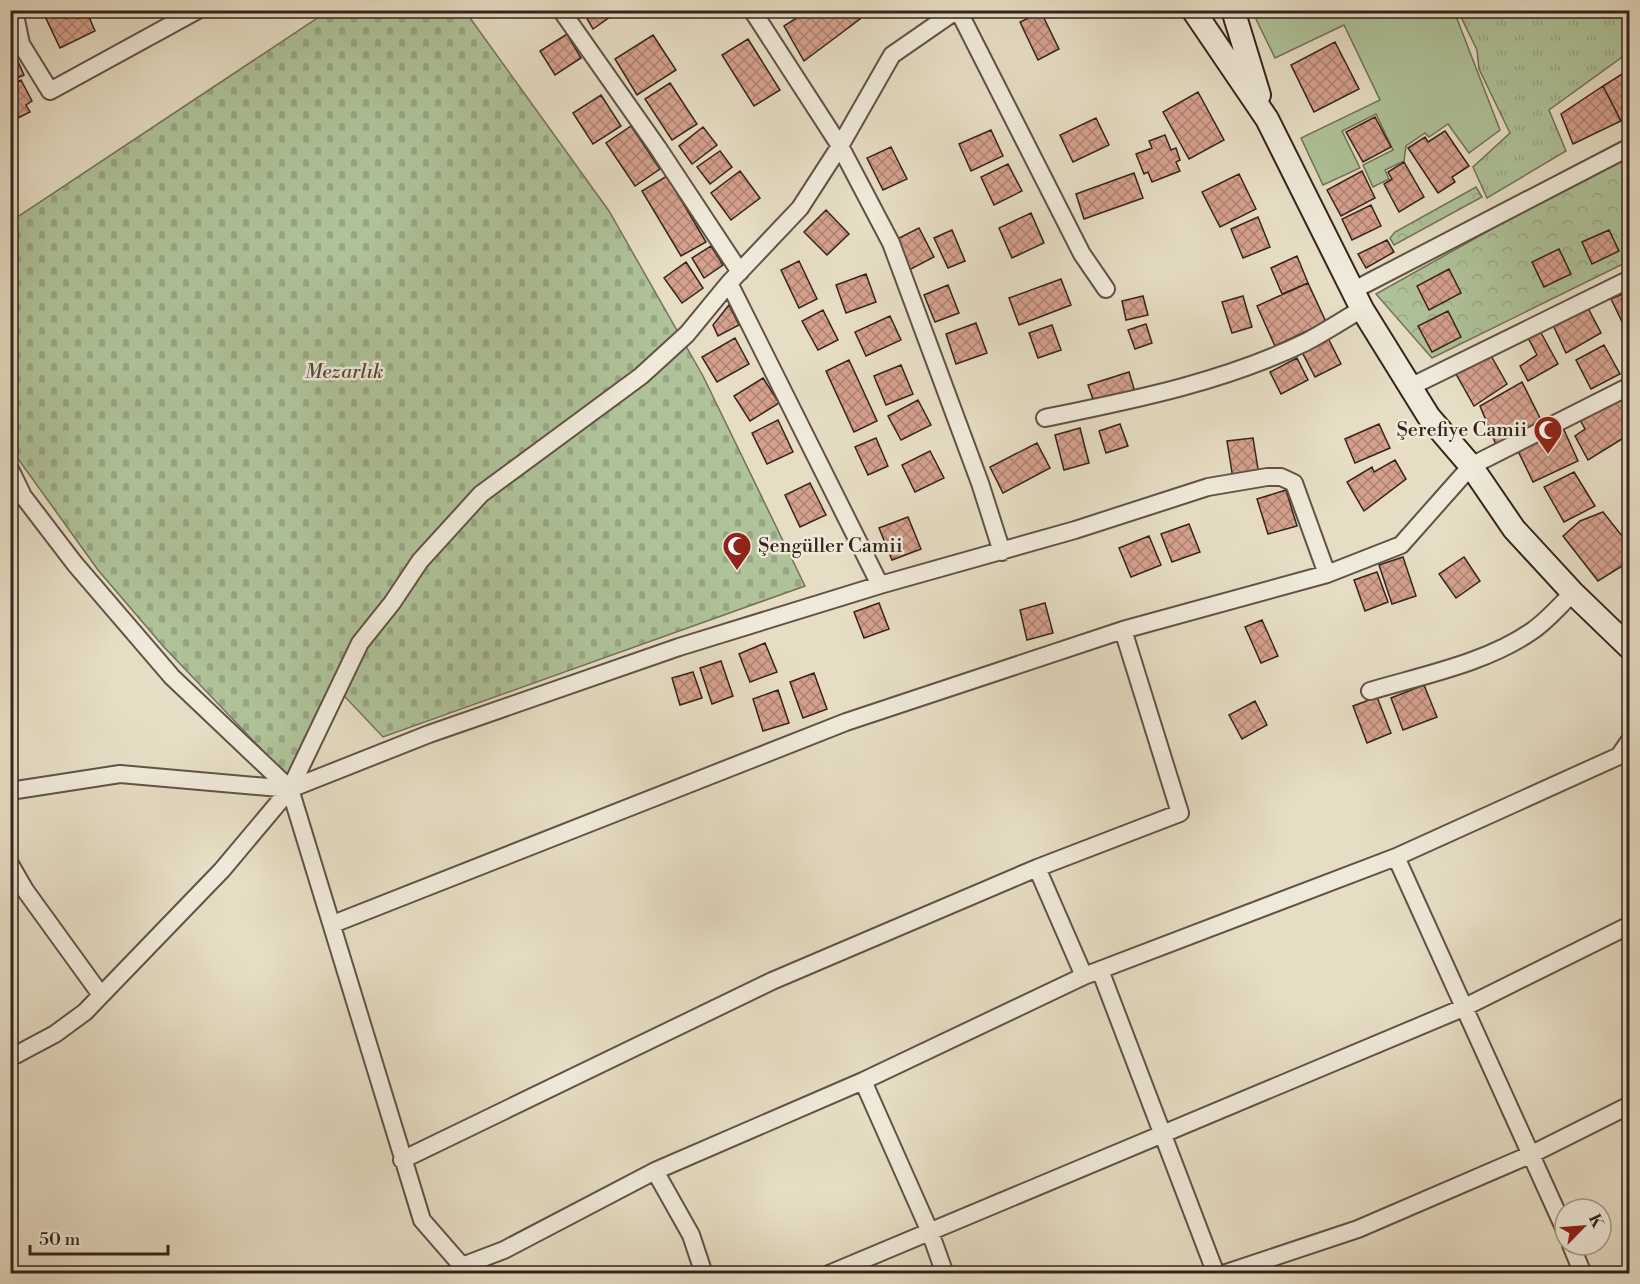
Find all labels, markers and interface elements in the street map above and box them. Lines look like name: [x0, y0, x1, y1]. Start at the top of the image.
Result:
park label: Mezarlık: [305, 360, 383, 385]
mosque icon: Şerefiye Camii: [1532, 414, 1564, 456]
place label: Şerefiye Camii: [1396, 418, 1527, 443]
mosque icon: Şengüller Camii: [721, 530, 753, 572]
place label: Şengüller Camii: [758, 534, 903, 559]
north arrow: [1553, 1197, 1613, 1257]
text: K: [1584, 1211, 1608, 1232]
scale bar: [30, 1218, 168, 1256]
text: 50 m: [39, 1228, 81, 1251]

